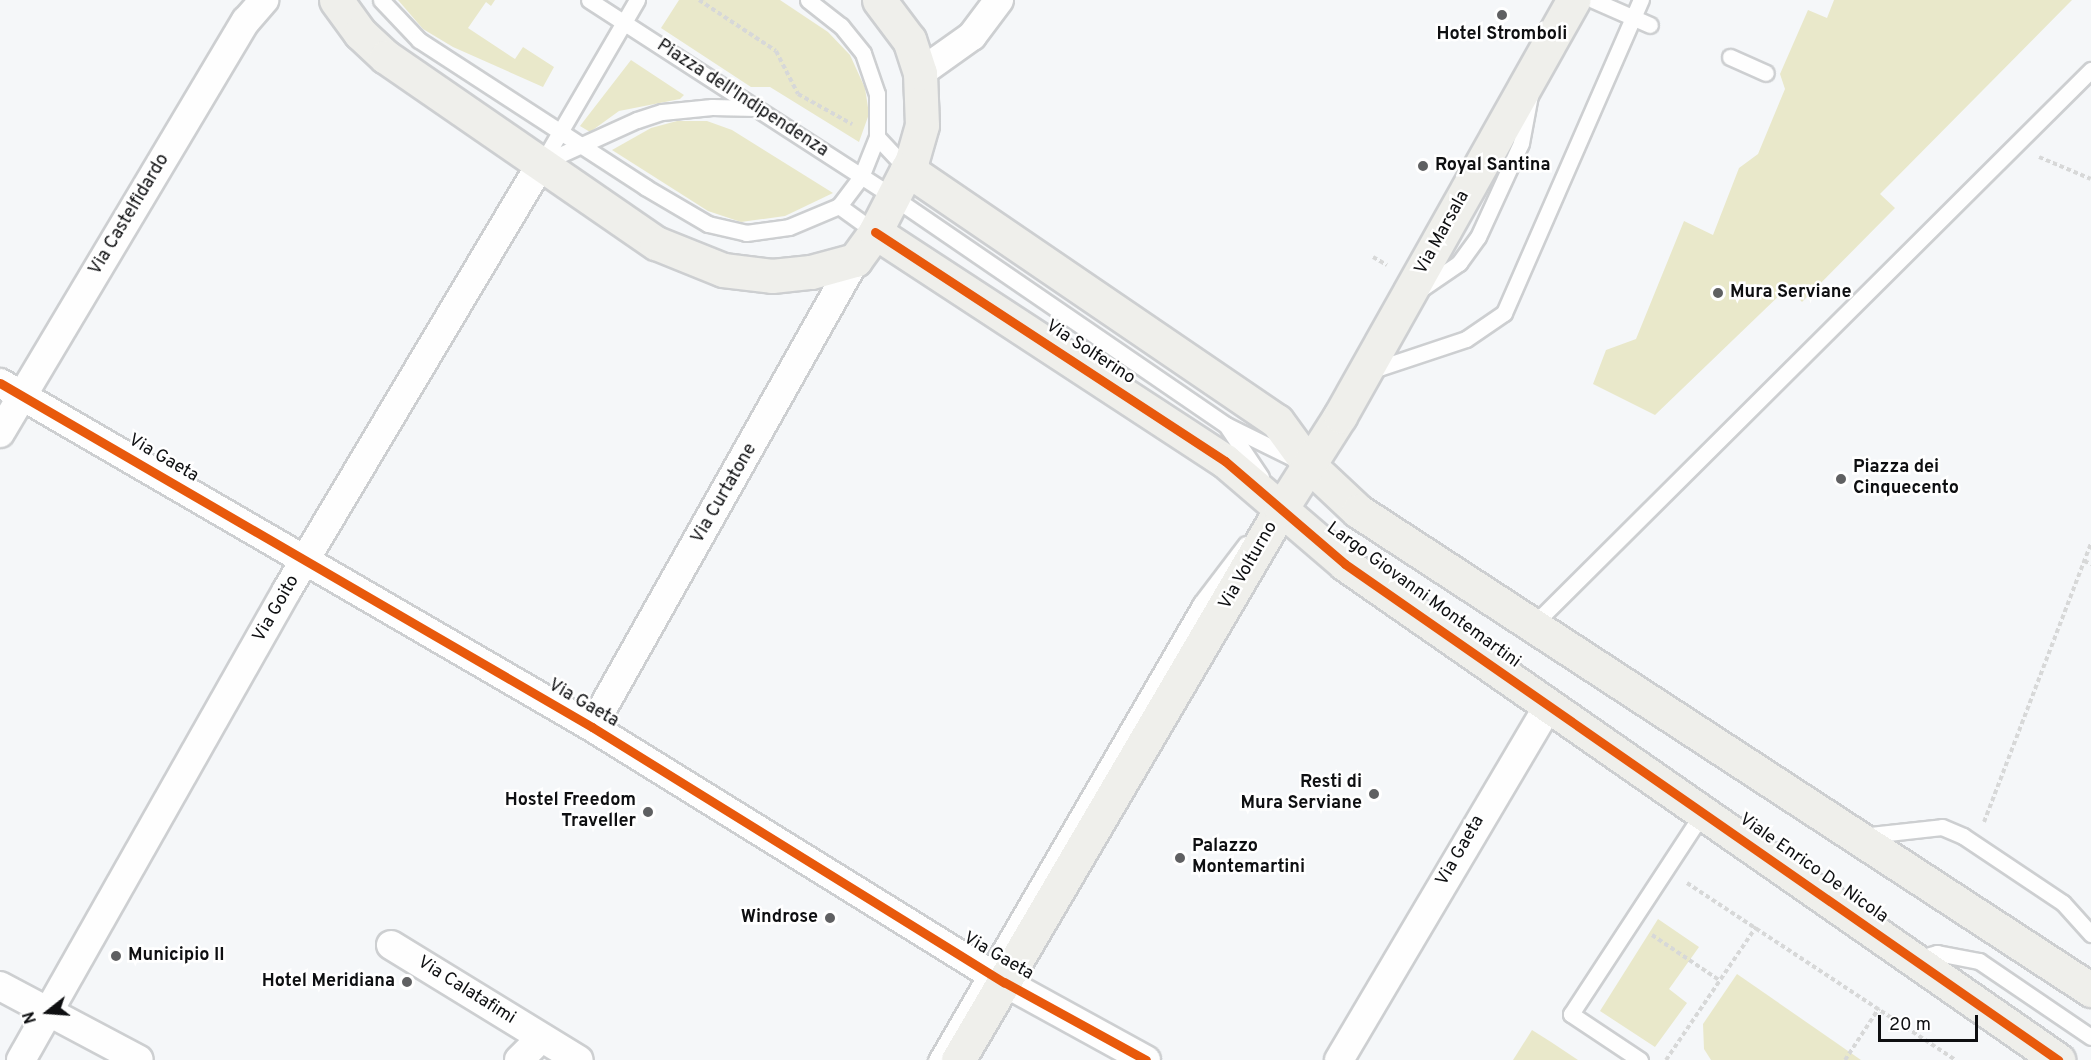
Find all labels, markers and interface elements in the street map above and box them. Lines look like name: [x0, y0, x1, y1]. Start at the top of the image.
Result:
marker: Hotel Stromboli: [1495, 8, 1509, 22]
place label: Hotel Stromboli: [1437, 24, 1567, 46]
street label: Piazza dell'Indipendenza: [652, 36, 832, 162]
street label: Via Castelfidardo: [85, 151, 175, 279]
place label: Royal Santina: [1435, 155, 1550, 177]
marker: Royal Santina: [1416, 159, 1430, 173]
street label: Via Marsala: [1411, 187, 1475, 279]
place label: Mura Serviane: [1730, 282, 1852, 304]
marker: Mura Serviane: [1711, 286, 1725, 300]
street label: Via Solferino: [1041, 316, 1139, 390]
street label: Via Gaeta: [124, 430, 202, 488]
street label: Via Curtatone: [688, 440, 762, 548]
place label: Piazza dei Cinquecento: [1853, 458, 1959, 500]
marker: Piazza dei Cinquecento: [1834, 472, 1848, 486]
street label: Via Volturno: [1215, 518, 1283, 614]
street label: Largo Giovanni Montemartini: [1322, 518, 1524, 674]
street label: Via Goito: [249, 572, 305, 646]
street label: Via Gaeta: [544, 675, 622, 733]
place label: Resti di Mura Serviane: [1240, 773, 1362, 816]
marker: Resti di Mura Serviane: [1367, 787, 1381, 801]
place label: Hostel Freedom Traveller: [505, 791, 636, 834]
marker: Hostel Freedom Traveller: [641, 805, 655, 819]
street label: Viale Enrico De Nicola: [1734, 809, 1892, 929]
street label: Via Gaeta: [1432, 812, 1490, 890]
place label: Palazzo Montemartini: [1192, 837, 1305, 880]
marker: Palazzo Montemartini: [1173, 851, 1187, 865]
place label: Windrose: [741, 907, 818, 929]
marker: Windrose: [823, 911, 837, 925]
street label: Via Gaeta: [959, 928, 1037, 986]
place label: Municipio II: [128, 945, 225, 967]
marker: Municipio II: [109, 949, 123, 963]
street label: Via Calatafimi: [413, 952, 519, 1030]
place label: Hotel Meridiana: [262, 971, 395, 993]
marker: Hotel Meridiana: [400, 975, 414, 989]
north arrow: [18, 982, 78, 1042]
scale bar: [1881, 1003, 1982, 1041]
text: N: [20, 1009, 42, 1026]
text: 20 m: [1889, 1014, 1931, 1037]

